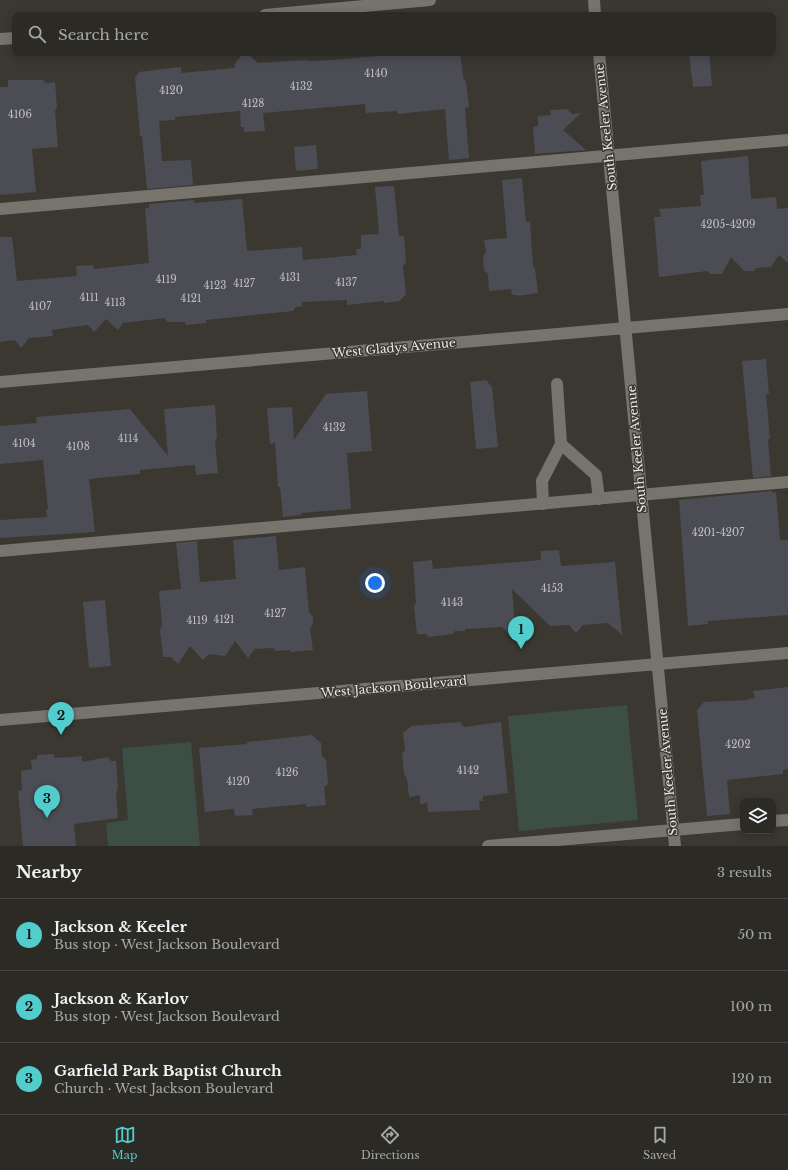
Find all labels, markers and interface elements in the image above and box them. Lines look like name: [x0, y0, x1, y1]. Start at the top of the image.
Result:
search box: [12, 12, 776, 56]
icon: search: [26, 23, 48, 45]
text: Search here: [58, 25, 149, 44]
street label: South Keeler Avenue: [591, 63, 620, 191]
house number: 4140: [364, 67, 388, 80]
house number: 4132: [290, 80, 312, 93]
house number: 4120: [159, 84, 183, 97]
house number: 4128: [242, 97, 264, 110]
house number: 4106: [8, 108, 32, 121]
house number: 4205-4209: [700, 218, 756, 231]
house number: 4131: [280, 271, 300, 284]
house number: 4119: [155, 273, 177, 286]
house number: 4137: [335, 276, 358, 289]
house number: 4127: [233, 277, 256, 290]
house number: 4123: [204, 279, 226, 292]
house number: 4111: [79, 291, 99, 304]
house number: 4121: [181, 292, 201, 305]
house number: 4113: [105, 296, 125, 309]
house number: 4107: [29, 300, 52, 313]
street label: West Gladys Avenue: [330, 335, 457, 360]
street label: South Keeler Avenue: [623, 385, 650, 513]
house number: 4132: [323, 421, 345, 434]
house number: 4114: [118, 432, 138, 445]
house number: 4104: [12, 437, 36, 450]
house number: 4108: [66, 440, 90, 453]
house number: 4201-4207: [692, 526, 745, 539]
your location: [365, 573, 385, 593]
house number: 4153: [541, 582, 563, 595]
house number: 4143: [441, 596, 463, 609]
house number: 4127: [264, 607, 287, 620]
house number: 4121: [214, 613, 234, 626]
house number: 4119: [186, 614, 208, 627]
pin: 1: [508, 616, 534, 649]
street label: West Jackson Boulevard: [319, 673, 468, 700]
pin: 2: [48, 702, 74, 735]
street label: South Keeler Avenue: [654, 708, 681, 836]
house number: 4202: [725, 738, 751, 751]
house number: 4142: [457, 764, 479, 777]
house number: 4126: [276, 766, 298, 779]
house number: 4120: [226, 775, 250, 788]
pin: 3: [34, 785, 60, 818]
map controls: [740, 798, 776, 834]
button: layers: [740, 798, 776, 834]
text: Nearby: [16, 862, 82, 883]
text: 3 results: [717, 864, 772, 881]
text: Jackson & Keeler: [54, 917, 187, 936]
text: 1: [26, 926, 32, 943]
text: 50 m: [738, 926, 772, 943]
text: Bus stop · West Jackson Boulevard: [54, 936, 280, 953]
text: Jackson & Karlov: [54, 989, 189, 1008]
text: 2: [25, 998, 33, 1015]
text: 100 m: [730, 998, 772, 1015]
text: Bus stop · West Jackson Boulevard: [54, 1008, 280, 1025]
text: Garfield Park Baptist Church: [54, 1061, 282, 1080]
text: 3: [25, 1070, 33, 1087]
text: 120 m: [731, 1070, 772, 1087]
text: Church · West Jackson Boulevard: [54, 1080, 273, 1097]
tab: Map: [112, 1124, 137, 1162]
tab: Directions: [361, 1124, 419, 1162]
tab: Saved: [643, 1124, 676, 1162]

